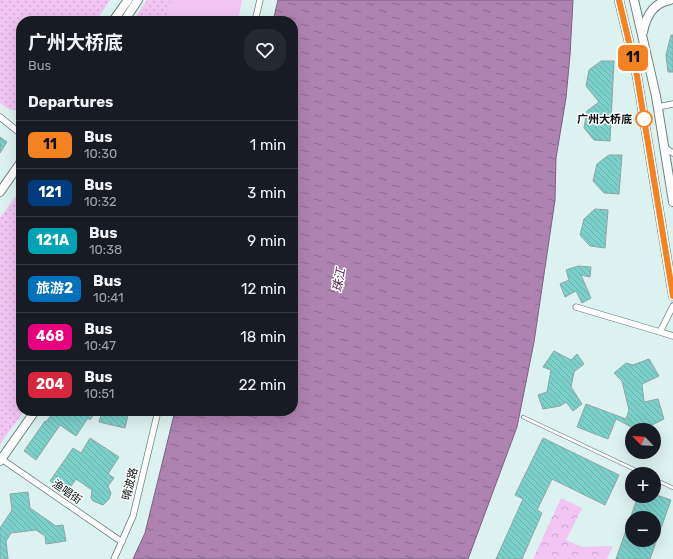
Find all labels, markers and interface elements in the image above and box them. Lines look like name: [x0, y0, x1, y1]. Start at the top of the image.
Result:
button: heart: [244, 29, 286, 71]
text: 广州大桥底: [28, 31, 123, 54]
line badge: 11: [615, 45, 651, 71]
text: 11: [626, 49, 640, 66]
text: Bus: [28, 58, 51, 73]
text: Departures: [28, 93, 113, 111]
marker: 广州大桥底: [635, 110, 653, 128]
place label: 广州大桥底: [577, 113, 632, 126]
text: Bus: [84, 128, 112, 146]
text: 11: [43, 136, 57, 153]
text: 1 min: [250, 136, 286, 154]
text: 10:30: [84, 146, 117, 161]
text: Bus: [84, 176, 112, 194]
text: 121: [38, 184, 62, 201]
text: 3 min: [247, 184, 286, 202]
text: 10:32: [84, 194, 117, 209]
text: Bus: [89, 224, 118, 242]
text: 121A: [36, 232, 69, 249]
text: 9 min: [247, 232, 286, 250]
text: 10:38: [89, 242, 122, 257]
water label: 珠江: [330, 265, 348, 293]
text: Bus: [93, 272, 122, 290]
text: 旅游2: [36, 280, 73, 297]
text: 12 min: [241, 280, 286, 298]
text: 10:41: [93, 290, 124, 305]
text: Bus: [84, 320, 113, 338]
text: 468: [36, 328, 64, 345]
text: 18 min: [240, 328, 286, 346]
text: 10:47: [84, 338, 116, 353]
text: Bus: [84, 368, 113, 386]
text: 204: [36, 376, 64, 393]
text: 22 min: [239, 376, 286, 394]
text: 10:51: [84, 386, 114, 401]
north arrow: [625, 423, 661, 459]
map controls: [625, 423, 661, 547]
street label: 晴波路: [120, 466, 140, 502]
button: +: [625, 467, 661, 503]
street label: 渔唱街: [50, 477, 84, 507]
button: −: [625, 511, 661, 547]

